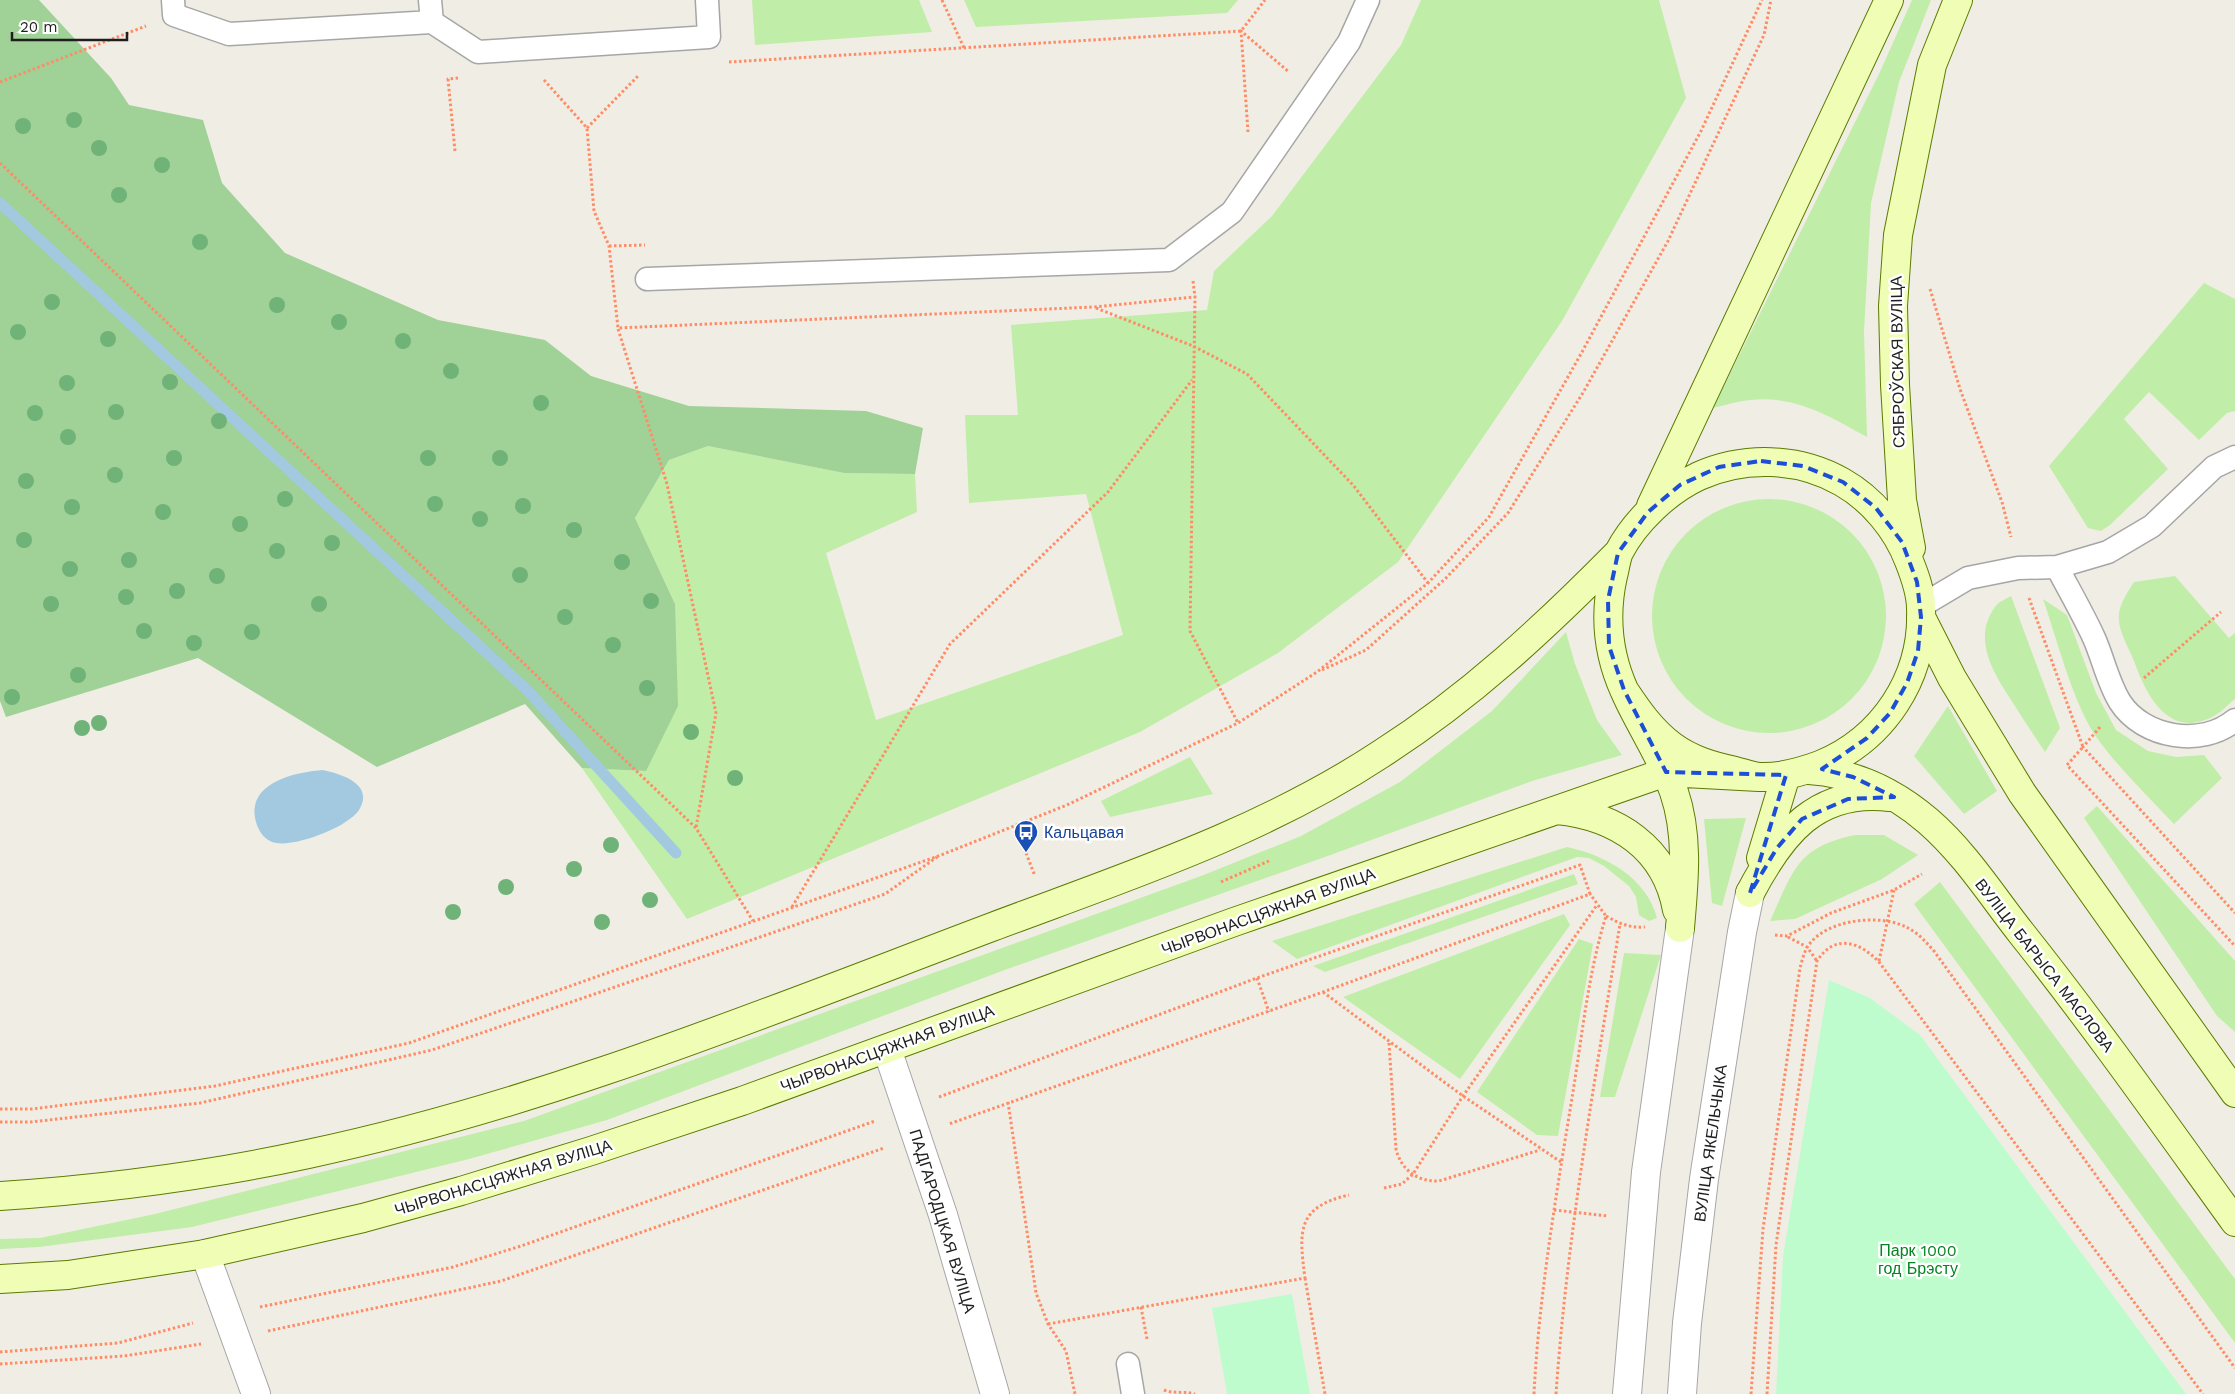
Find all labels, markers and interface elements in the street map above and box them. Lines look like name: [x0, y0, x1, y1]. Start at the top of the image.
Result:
scale bar: [12, 10, 128, 42]
text: 20 m: [20, 18, 58, 36]
street label: СЯБРОЎСКАЯ ВУЛІЦА: [1885, 275, 1909, 448]
bus stop icon: Кальцавая: [1013, 819, 1039, 853]
place label: Кальцавая: [1044, 823, 1124, 842]
street label: ЧЫРВОНАСЦЯЖНАЯ ВУЛІЦА: [1159, 864, 1378, 959]
street label: ВУЛІЦА БАРЫСА МАСЛОВА: [1971, 875, 2118, 1056]
street label: ЧЫРВОНАСЦЯЖНАЯ ВУЛІЦА: [778, 1001, 997, 1096]
street label: ВУЛІЦА ЯКЕЛЬЧЫКА: [1690, 1063, 1731, 1223]
street label: ПАДГАРОДЦКАЯ ВУЛІЦА: [905, 1127, 980, 1316]
street label: ЧЫРВОНАСЦЯЖНАЯ ВУЛІЦА: [392, 1135, 614, 1220]
park label: Парк 1000 год Брэсту: [1878, 1241, 1958, 1278]

